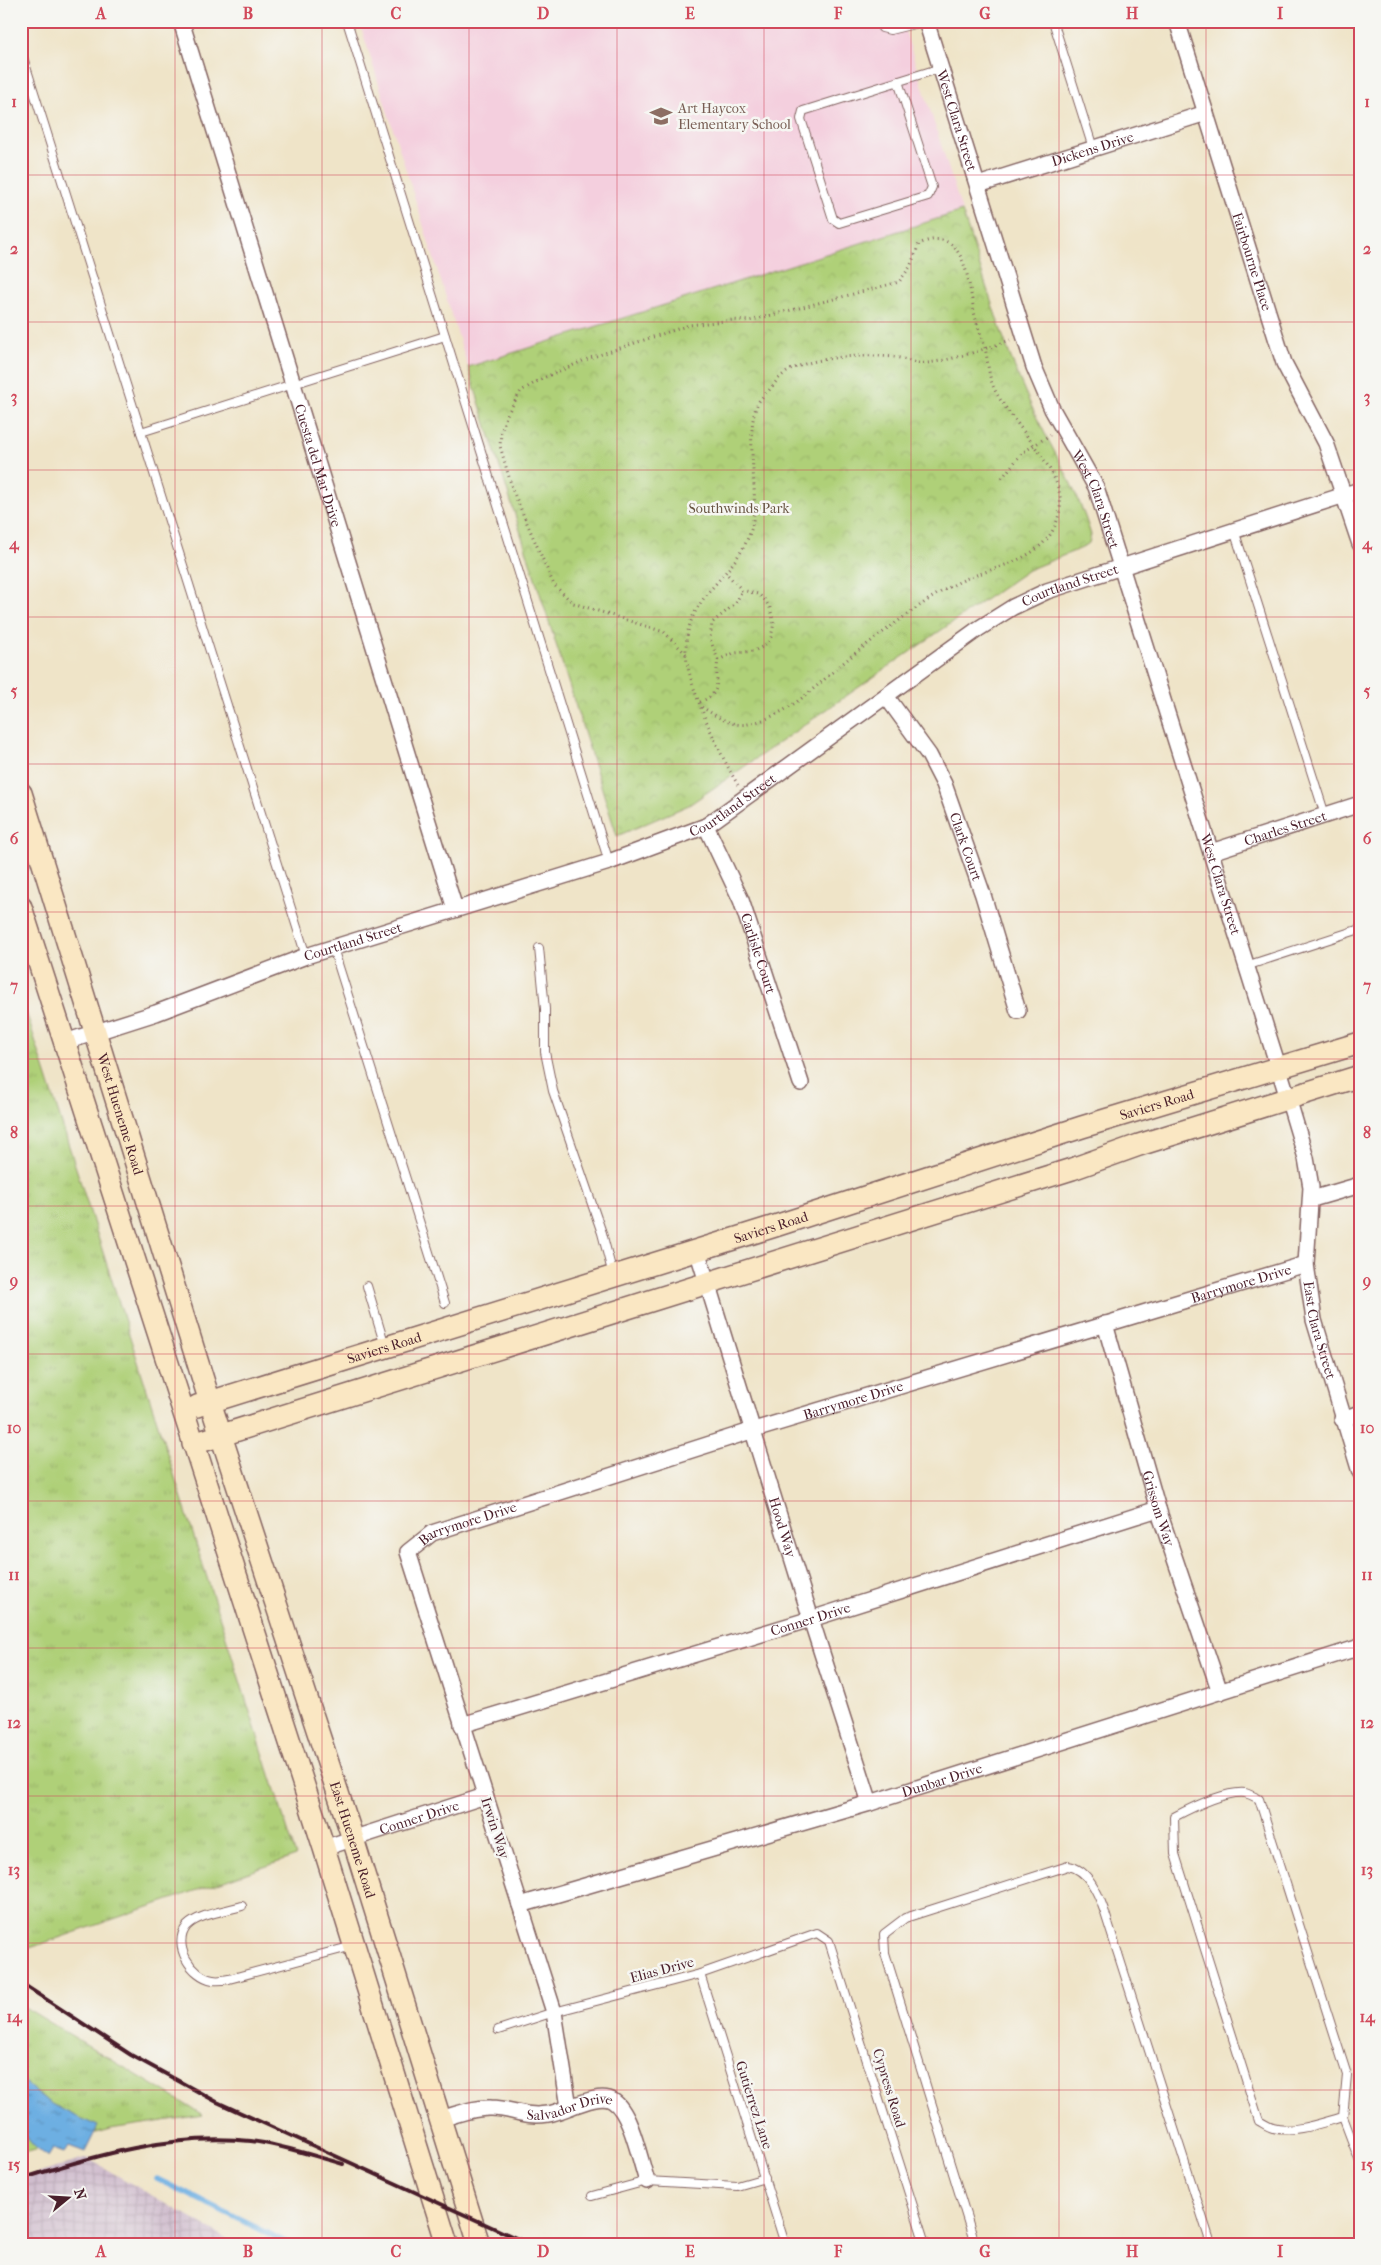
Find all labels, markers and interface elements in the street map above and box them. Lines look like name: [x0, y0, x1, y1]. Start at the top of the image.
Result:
text: A: [95, 4, 107, 23]
text: B: [243, 4, 253, 23]
text: C: [391, 4, 402, 23]
text: D: [537, 4, 549, 23]
text: E: [685, 4, 695, 23]
text: F: [833, 4, 843, 23]
text: G: [979, 4, 991, 23]
text: H: [1126, 4, 1139, 23]
text: I: [1277, 4, 1284, 23]
street label: West Clara Street: [933, 67, 981, 173]
text: 1: [11, 92, 17, 111]
text: 1: [1364, 92, 1370, 111]
place label: Art Haycox Elementary School: [677, 100, 791, 133]
school or university icon: Art Haycox Elementary School: [648, 103, 674, 129]
street label: Dickens Drive: [1049, 128, 1136, 170]
street label: Fairbourne Place: [1229, 210, 1276, 313]
text: 2: [10, 239, 18, 258]
text: 2: [1363, 239, 1371, 258]
text: 3: [11, 387, 17, 407]
text: 3: [1364, 387, 1370, 407]
street label: Cuesta del Mar Drive: [291, 402, 345, 529]
street label: West Clara Street: [1068, 446, 1123, 550]
park label: Southwinds Park: [689, 500, 790, 517]
text: 4: [8, 534, 20, 554]
text: 4: [1361, 534, 1373, 554]
street label: Courtland Street: [1019, 560, 1120, 610]
text: 5: [11, 681, 18, 700]
text: 5: [1364, 681, 1371, 700]
street label: Courtland Street: [687, 770, 779, 840]
street label: Charles Street: [1242, 807, 1329, 849]
street label: Clark Court: [946, 810, 986, 883]
text: 6: [10, 829, 19, 848]
text: 6: [1363, 829, 1372, 848]
street label: West Clara Street: [1197, 830, 1245, 937]
street label: Carlisle Court: [737, 911, 780, 996]
street label: Courtland Street: [302, 918, 404, 965]
text: 7: [9, 976, 18, 995]
text: 7: [1362, 976, 1371, 995]
street label: West Hueneme Road: [93, 1050, 148, 1177]
street label: Saviers Road: [1117, 1085, 1196, 1124]
text: 8: [10, 1123, 18, 1142]
text: 8: [1363, 1123, 1371, 1142]
street label: Saviers Road: [732, 1207, 810, 1247]
street label: Barrymore Drive: [1189, 1260, 1293, 1307]
text: 9: [9, 1271, 18, 1291]
text: 9: [1362, 1271, 1371, 1291]
street label: East Clara Street: [1300, 1280, 1340, 1381]
street label: Saviers Road: [345, 1328, 424, 1367]
street label: Barrymore Drive: [801, 1377, 905, 1423]
text: 10: [7, 1418, 21, 1437]
text: 10: [1360, 1418, 1374, 1437]
street label: Grissom Way: [1139, 1468, 1179, 1549]
street label: Hood Way: [765, 1495, 800, 1560]
street label: Barrymore Drive: [415, 1498, 519, 1549]
text: 11: [8, 1565, 20, 1584]
text: 11: [1361, 1565, 1373, 1584]
street label: Conner Drive: [768, 1599, 852, 1639]
text: 12: [7, 1713, 21, 1732]
text: 12: [1360, 1713, 1374, 1732]
street label: Dunbar Drive: [899, 1759, 984, 1801]
street label: East Hueneme Road: [326, 1779, 379, 1901]
street label: Irwin Way: [477, 1795, 513, 1861]
street label: Conner Drive: [377, 1796, 461, 1838]
text: 13: [8, 1860, 20, 1880]
text: 13: [1361, 1860, 1373, 1880]
street label: Elias Drive: [628, 1953, 696, 1987]
text: 14: [6, 2007, 23, 2027]
text: 14: [1359, 2007, 1376, 2027]
street label: Cypress Road: [869, 2046, 909, 2130]
street label: Gutierrez Lane: [732, 2059, 776, 2151]
street label: Salvador Drive: [526, 2090, 615, 2123]
text: 15: [8, 2155, 20, 2174]
text: 15: [1361, 2155, 1373, 2174]
north arrow: [42, 2172, 92, 2222]
text: N: [70, 2186, 90, 2202]
text: A: [95, 2242, 107, 2261]
text: B: [243, 2242, 253, 2261]
text: C: [391, 2242, 402, 2261]
text: D: [537, 2242, 549, 2261]
text: E: [685, 2242, 695, 2261]
text: F: [833, 2242, 843, 2261]
text: G: [979, 2242, 991, 2261]
text: H: [1126, 2242, 1139, 2261]
text: I: [1277, 2242, 1284, 2261]

